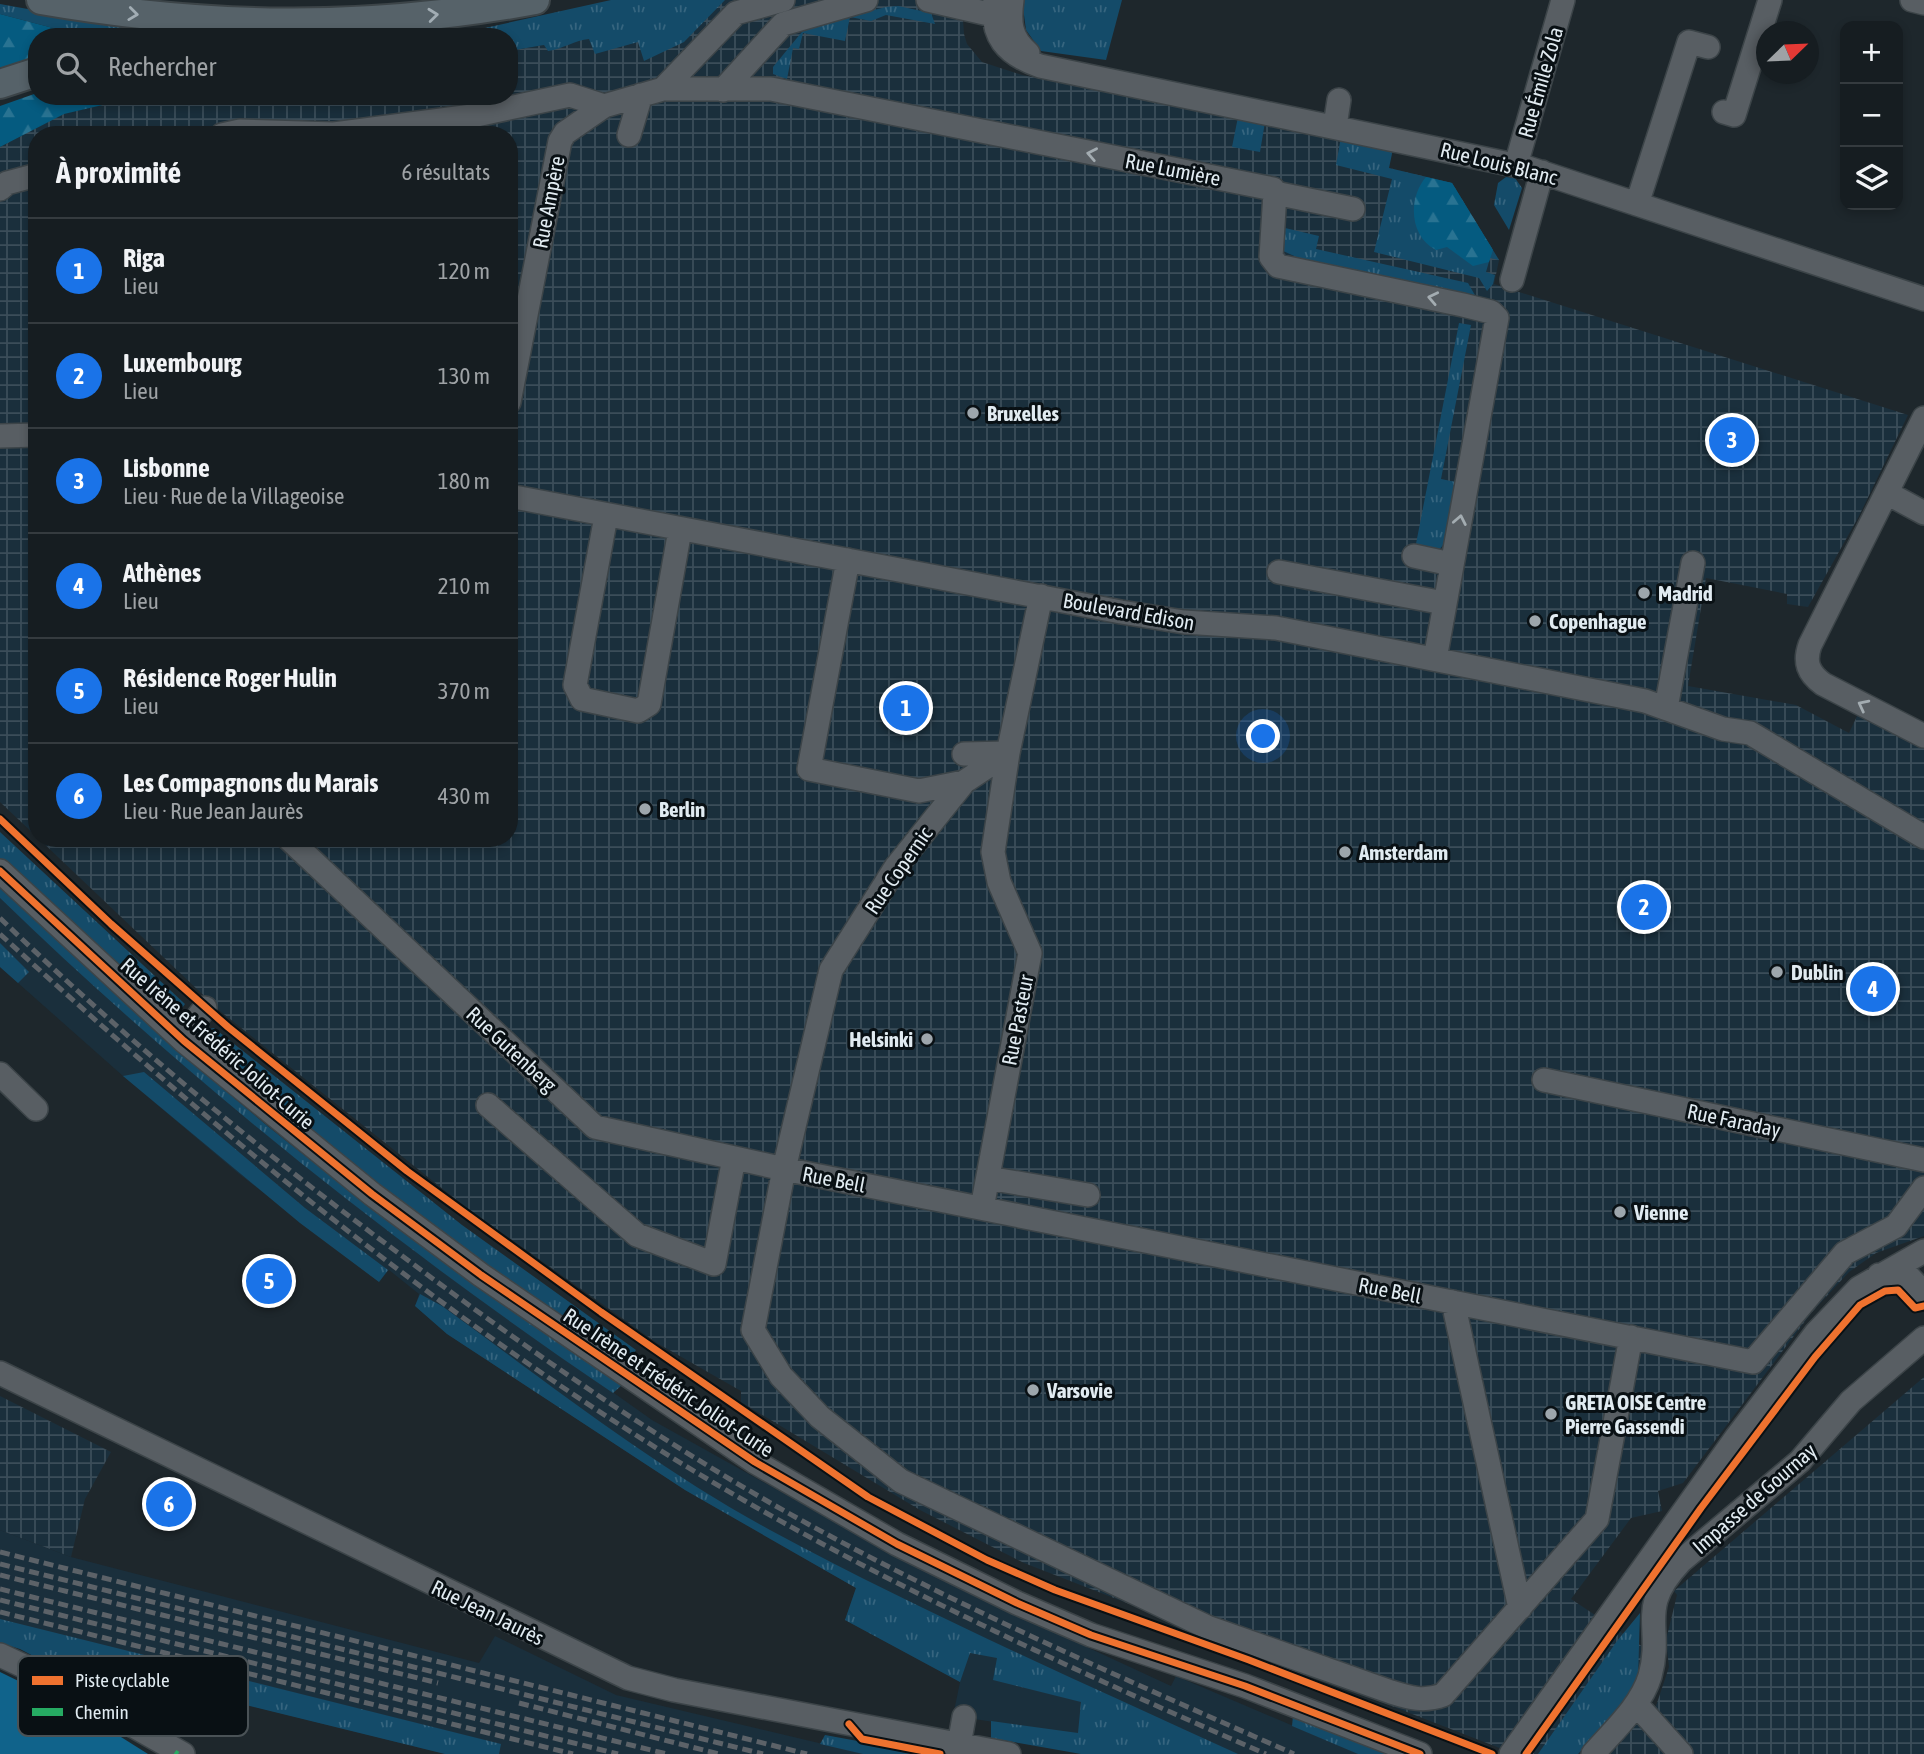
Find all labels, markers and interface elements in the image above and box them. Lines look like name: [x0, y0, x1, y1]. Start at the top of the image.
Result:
one-way arrow: [127, 7, 139, 22]
one-way arrow: [427, 7, 439, 22]
north arrow: [1756, 21, 1819, 84]
map controls: [1840, 21, 1903, 210]
button: +: [1840, 21, 1903, 84]
street label: Rue Émile Zola: [1513, 24, 1567, 140]
search box: [28, 28, 518, 105]
icon: search: [52, 48, 90, 86]
text: Rechercher: [108, 52, 216, 82]
button: −: [1840, 84, 1903, 147]
street label: Rue Louis Blanc: [1438, 137, 1560, 189]
one-way arrow: [1086, 147, 1098, 162]
button: layers: [1840, 147, 1903, 210]
street label: Rue Lumière: [1123, 148, 1223, 190]
street label: Rue Ampère: [527, 154, 569, 250]
text: À proximité: [56, 155, 181, 189]
text: 6 résultats: [401, 159, 490, 185]
text: Riga: [123, 243, 165, 273]
text: 1: [74, 258, 84, 284]
text: 120 m: [438, 258, 490, 284]
text: Lieu: [123, 273, 159, 299]
one-way arrow: [1427, 292, 1439, 307]
text: Luxembourg: [123, 348, 242, 378]
text: 2: [74, 363, 84, 389]
text: 130 m: [438, 363, 490, 389]
text: Lieu: [123, 378, 159, 404]
place label: Bruxelles: [987, 401, 1060, 425]
marker: Bruxelles: [965, 405, 981, 421]
pin: 3: [1709, 414, 1755, 466]
text: Lisbonne: [123, 453, 210, 483]
text: 3: [74, 468, 84, 494]
text: 180 m: [438, 468, 490, 494]
text: Lieu · Rue de la Villageoise: [123, 483, 344, 509]
one-way arrow: [1451, 514, 1466, 526]
text: Athènes: [123, 558, 201, 588]
text: 4: [74, 573, 84, 599]
text: 210 m: [438, 573, 490, 599]
place label: Madrid: [1658, 581, 1713, 605]
marker: Madrid: [1636, 585, 1652, 601]
text: Lieu: [123, 588, 159, 614]
street label: Boulevard Edison: [1061, 588, 1197, 634]
place label: Copenhague: [1549, 609, 1647, 633]
marker: Copenhague: [1527, 613, 1543, 629]
text: Résidence Roger Hulin: [123, 663, 337, 693]
text: 5: [74, 678, 84, 704]
text: 370 m: [438, 678, 490, 704]
pin: 1: [883, 682, 929, 734]
text: Lieu: [123, 693, 159, 719]
one-way arrow: [1858, 699, 1870, 713]
your location: [1246, 719, 1280, 753]
text: Les Compagnons du Marais: [123, 768, 378, 798]
text: 6: [74, 783, 84, 809]
text: 430 m: [438, 783, 490, 809]
place label: Berlin: [659, 797, 705, 821]
text: Lieu · Rue Jean Jaurès: [123, 798, 303, 824]
marker: Berlin: [637, 801, 653, 817]
street label: Rue Copernic: [859, 822, 937, 918]
place label: Amsterdam: [1358, 840, 1448, 864]
marker: Amsterdam: [1337, 844, 1353, 860]
pin: 2: [1621, 881, 1667, 933]
street label: Rue Irène et Frédéric Joliot-Curie: [116, 952, 320, 1134]
place label: Dublin: [1791, 960, 1843, 984]
pin: 4: [1850, 963, 1896, 1015]
marker: Dublin: [1769, 964, 1785, 980]
street label: Rue Pasteur: [996, 972, 1038, 1067]
street label: Rue Gutenberg: [462, 1001, 562, 1097]
place label: Helsinki: [849, 1027, 913, 1051]
marker: Helsinki: [919, 1031, 935, 1047]
street label: Rue Faraday: [1685, 1098, 1783, 1142]
street label: Rue Bell: [800, 1161, 868, 1197]
place label: Vienne: [1633, 1200, 1689, 1224]
marker: Vienne: [1612, 1204, 1628, 1220]
pin: 5: [246, 1255, 292, 1307]
street label: Rue Bell: [1356, 1272, 1424, 1308]
street label: Rue Irène et Frédéric Joliot-Curie: [559, 1303, 779, 1461]
place label: Varsovie: [1046, 1378, 1113, 1402]
marker: Varsovie: [1025, 1382, 1041, 1398]
place label: GRETA OISE Centre Pierre Gassendi: [1565, 1390, 1706, 1438]
marker: GRETA OISE Centre Pierre Gassendi: [1543, 1406, 1559, 1422]
street label: Impasse de Gournay: [1687, 1438, 1821, 1558]
pin: 6: [146, 1478, 192, 1530]
street label: Rue Jean Jaurès: [428, 1574, 548, 1650]
legend: [18, 1656, 248, 1736]
text: Piste cyclable: [75, 1669, 170, 1691]
text: Chemin: [75, 1701, 129, 1723]

